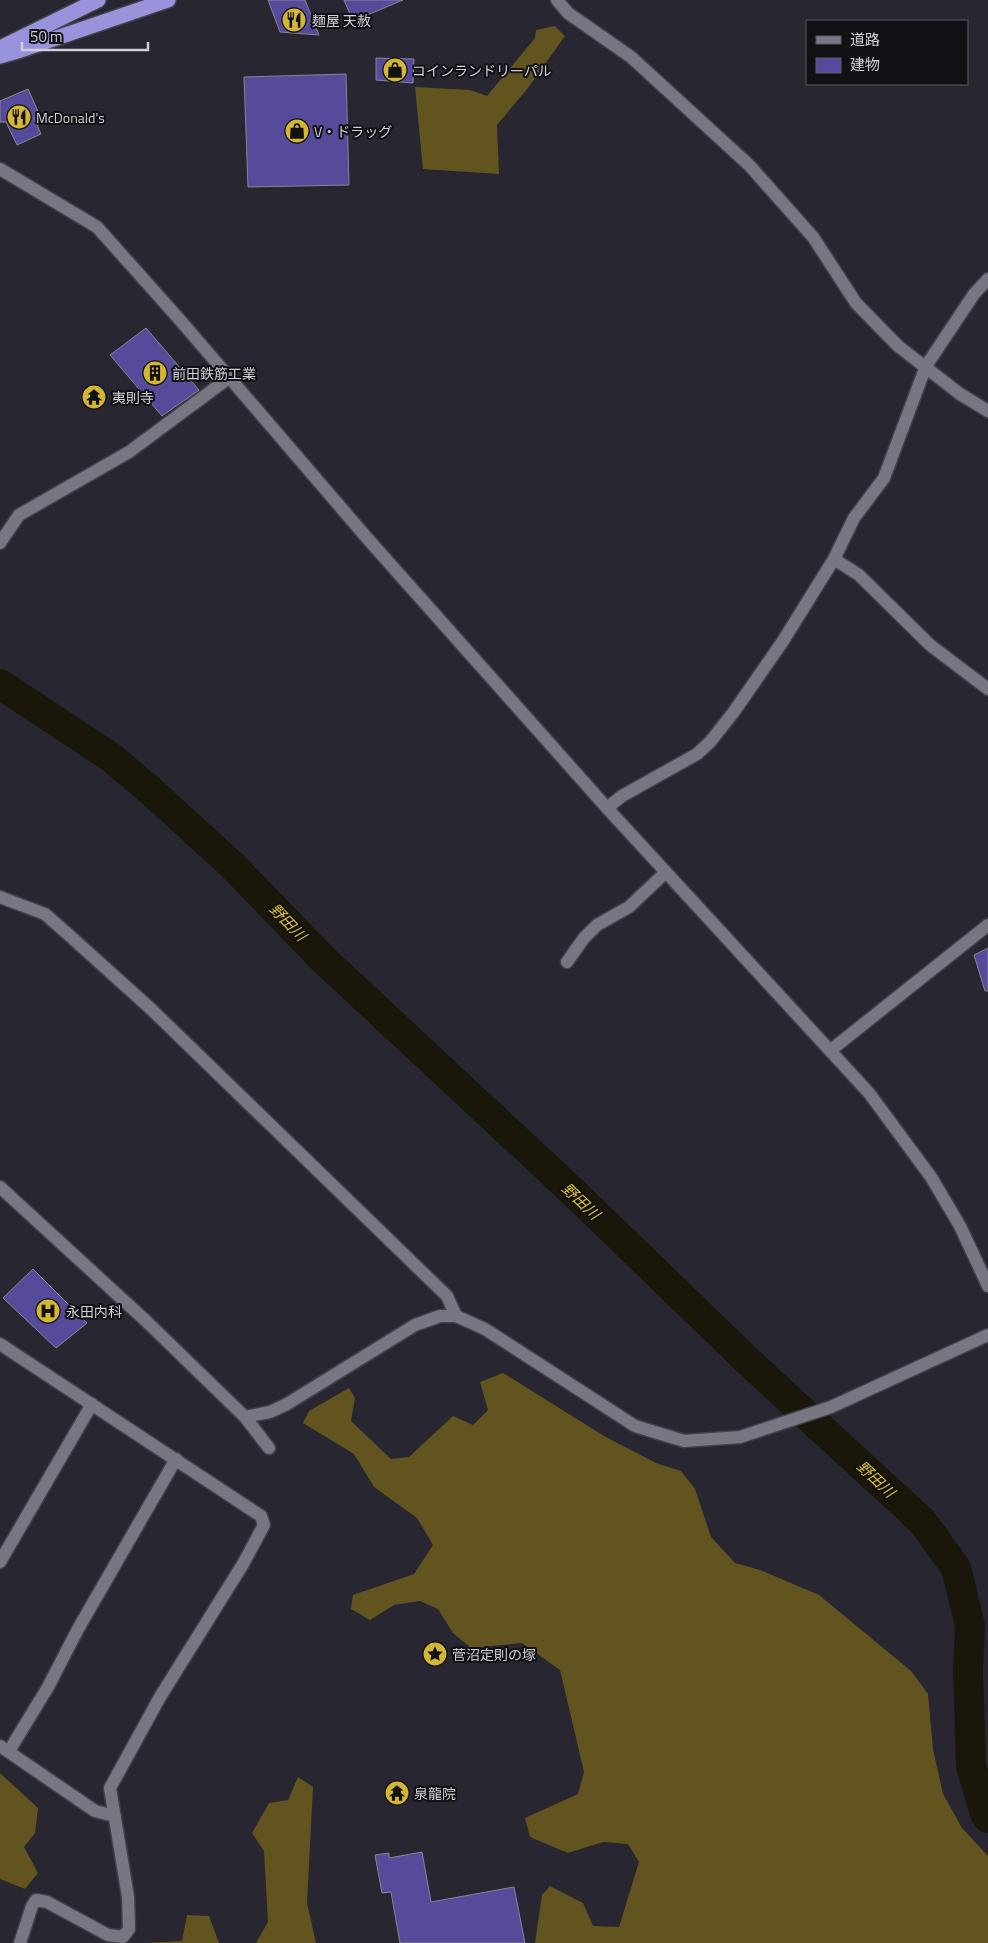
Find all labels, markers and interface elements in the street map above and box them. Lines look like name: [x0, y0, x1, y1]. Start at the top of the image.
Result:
restaurant icon: 麺屋 天赦: [281, 7, 307, 33]
place label: 麺屋 天赦: [312, 10, 371, 31]
scale bar: [22, 20, 149, 52]
legend: [806, 20, 968, 85]
text: 50 m: [30, 25, 63, 48]
text: 道路: [850, 28, 880, 51]
text: 建物: [850, 53, 880, 76]
shop icon: コインランドリーパル: [382, 57, 408, 83]
place label: コインランドリーパル: [412, 60, 552, 81]
restaurant icon: McDonald's: [6, 104, 32, 130]
place label: McDonald's: [36, 107, 105, 128]
shop icon: V・ドラッグ: [284, 118, 310, 144]
place label: V・ドラッグ: [314, 121, 392, 142]
building icon: 前田鉄筋工業: [142, 360, 168, 386]
place label: 前田鉄筋工業: [172, 363, 256, 384]
temple icon: 夷則寺: [81, 384, 107, 410]
place label: 夷則寺: [112, 387, 154, 408]
water label: 野田川: [264, 898, 313, 948]
water label: 野田川: [557, 1177, 607, 1226]
hospital icon: 永田内科: [35, 1298, 61, 1324]
place label: 永田内科: [66, 1301, 122, 1322]
water label: 野田川: [852, 1455, 902, 1504]
place icon: 菅沼定則の塚: [422, 1641, 448, 1667]
place label: 菅沼定則の塚: [452, 1644, 536, 1665]
temple icon: 泉龍院: [384, 1780, 410, 1806]
place label: 泉龍院: [414, 1783, 456, 1804]

